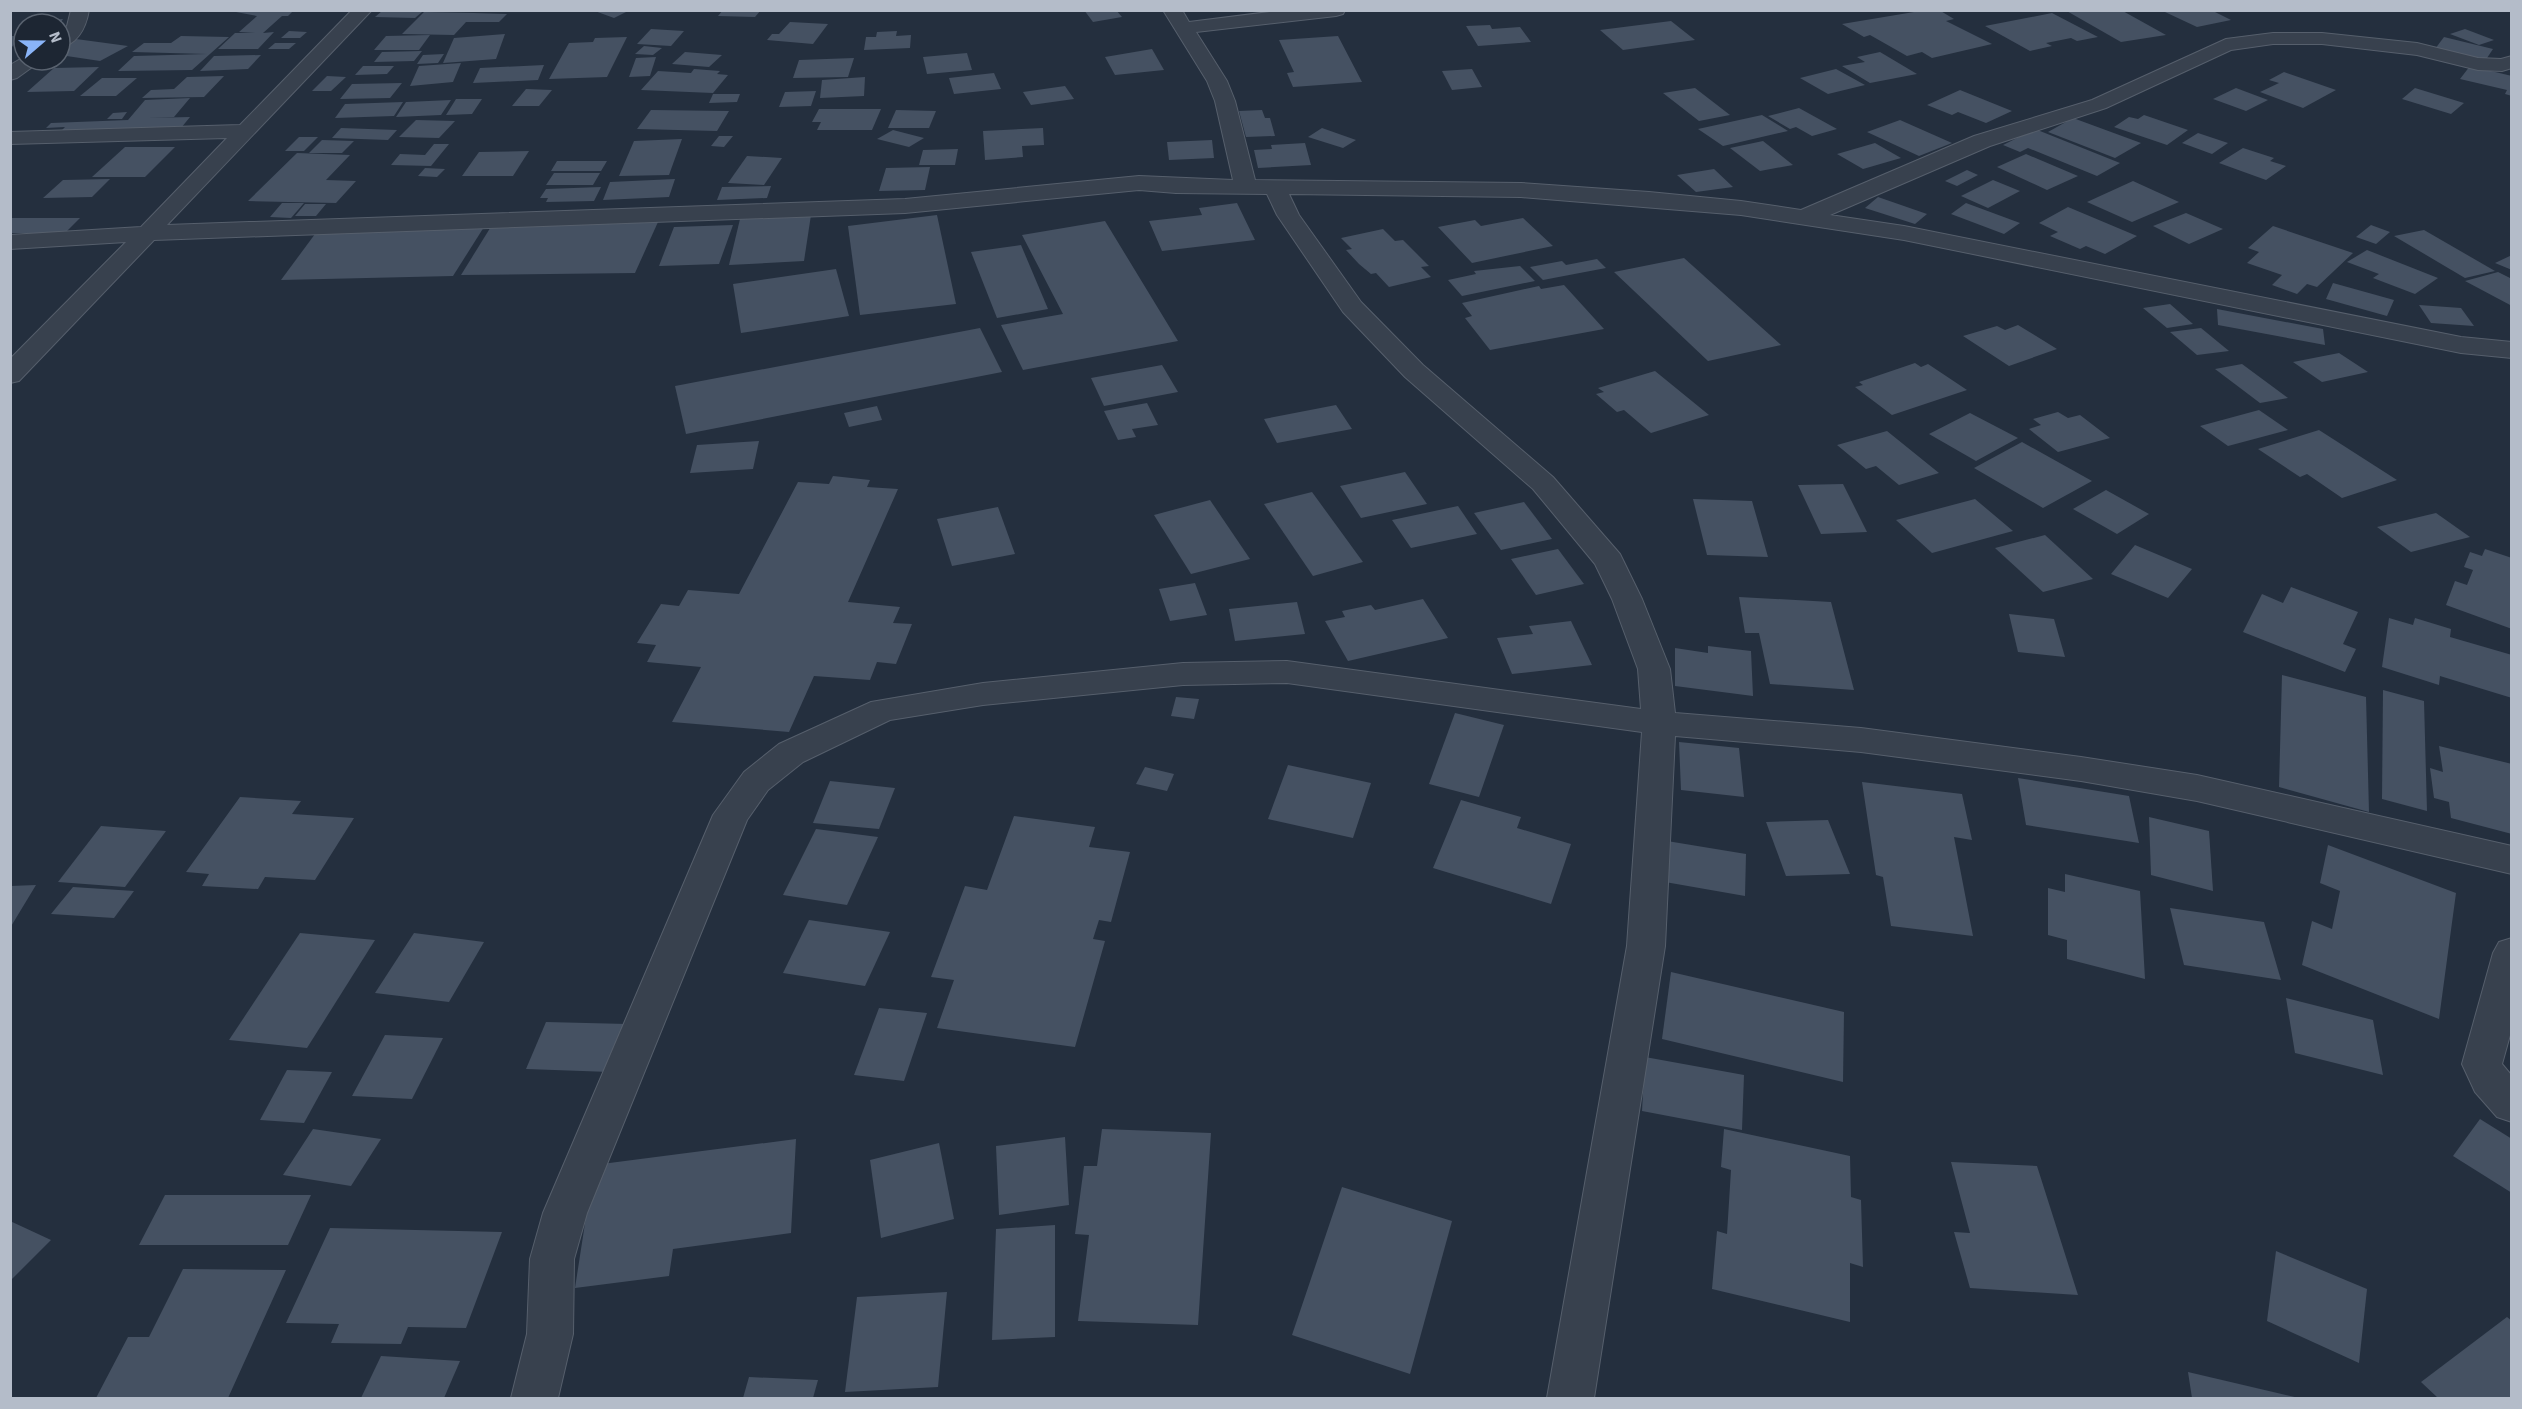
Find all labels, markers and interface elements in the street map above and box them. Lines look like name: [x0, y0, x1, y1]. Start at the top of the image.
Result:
north arrow: [12, 12, 72, 72]
text: N: [43, 28, 67, 46]

